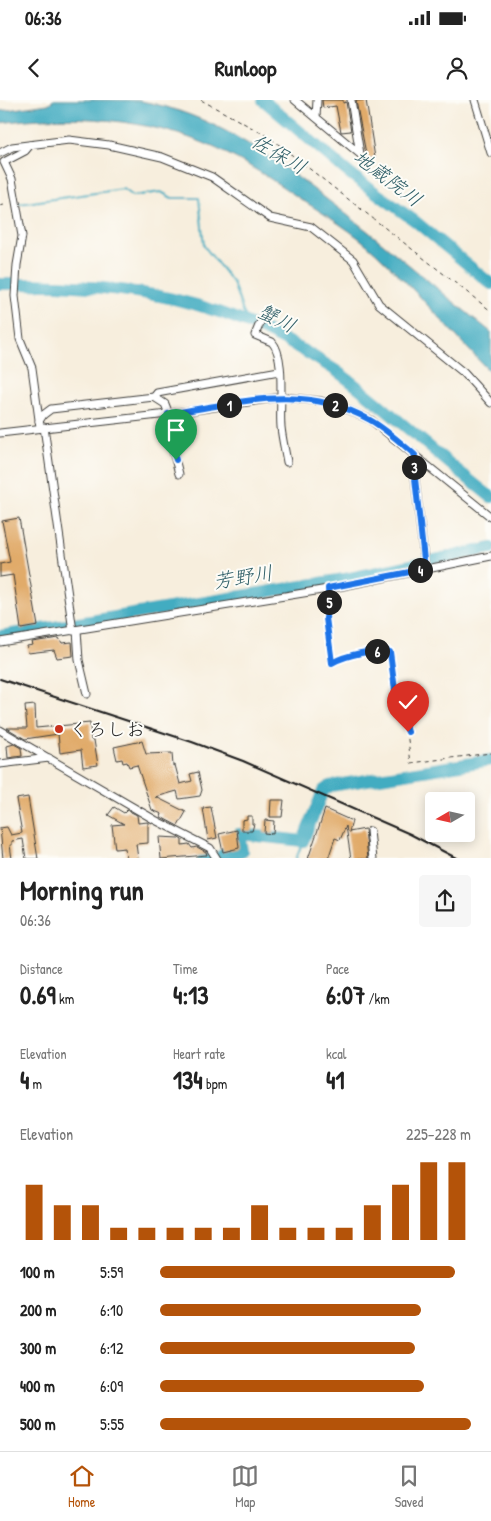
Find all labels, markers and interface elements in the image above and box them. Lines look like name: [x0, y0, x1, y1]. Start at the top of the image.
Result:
text: 06:36: [25, 5, 62, 31]
text: Runloop: [215, 53, 276, 83]
icon: back: [20, 54, 48, 82]
icon: person: [443, 54, 471, 82]
water label: 佐保川: [247, 127, 312, 180]
water label: 地蔵院川: [348, 143, 428, 212]
water label: 蟹川: [253, 296, 301, 339]
pin: 1: [216, 392, 242, 418]
pin: 2: [322, 392, 348, 418]
text: 1: [227, 396, 232, 415]
text: 2: [332, 396, 339, 415]
pin: [155, 409, 197, 460]
icon: arrive: [162, 416, 190, 444]
pin: 3: [402, 454, 426, 480]
text: 3: [411, 458, 418, 477]
water label: 芳野川: [211, 558, 275, 595]
pin: 4: [408, 558, 432, 582]
text: 4: [418, 561, 423, 580]
pin: 5: [316, 590, 342, 614]
text: 5: [327, 593, 332, 612]
pin: 6: [364, 638, 390, 664]
text: 6: [375, 642, 380, 661]
pin: [387, 681, 429, 732]
icon: check: [394, 688, 422, 716]
place label: くろしお: [69, 716, 145, 742]
marker: くろしお: [53, 723, 65, 735]
north arrow: [425, 792, 475, 842]
map controls: [425, 792, 475, 842]
text: Morning run: [20, 871, 144, 909]
button: share: [419, 875, 471, 927]
text: 06:36: [20, 909, 51, 931]
text: Distance: [20, 959, 63, 978]
text: Time: [173, 959, 198, 978]
text: Pace: [326, 959, 349, 978]
text: 0.69: [20, 978, 56, 1012]
text: 4:13: [173, 978, 208, 1012]
text: 6:07: [326, 978, 365, 1012]
text: km: [56, 989, 74, 1008]
text: /km: [365, 989, 390, 1008]
text: Elevation: [20, 1044, 67, 1063]
text: Heart rate: [173, 1044, 225, 1063]
text: kcal: [326, 1044, 346, 1063]
text: 4: [20, 1063, 29, 1097]
text: 134: [173, 1063, 203, 1097]
text: 41: [326, 1063, 344, 1097]
text: m: [29, 1074, 42, 1093]
text: bpm: [203, 1074, 227, 1093]
text: Elevation: [20, 1123, 73, 1145]
text: 225–228 m: [406, 1123, 471, 1145]
text: 100 m: [20, 1261, 55, 1283]
text: 5:59: [100, 1261, 123, 1283]
text: 200 m: [20, 1299, 56, 1321]
text: 6:10: [100, 1299, 123, 1321]
text: 300 m: [20, 1337, 56, 1359]
text: 6:12: [100, 1337, 123, 1359]
text: 400 m: [20, 1375, 55, 1397]
text: 6:09: [100, 1375, 123, 1397]
text: 500 m: [20, 1413, 56, 1435]
text: 5:55: [100, 1413, 124, 1435]
tab: Home: [68, 1462, 96, 1511]
tab: Map: [231, 1462, 259, 1511]
tab: Saved: [395, 1462, 423, 1511]

